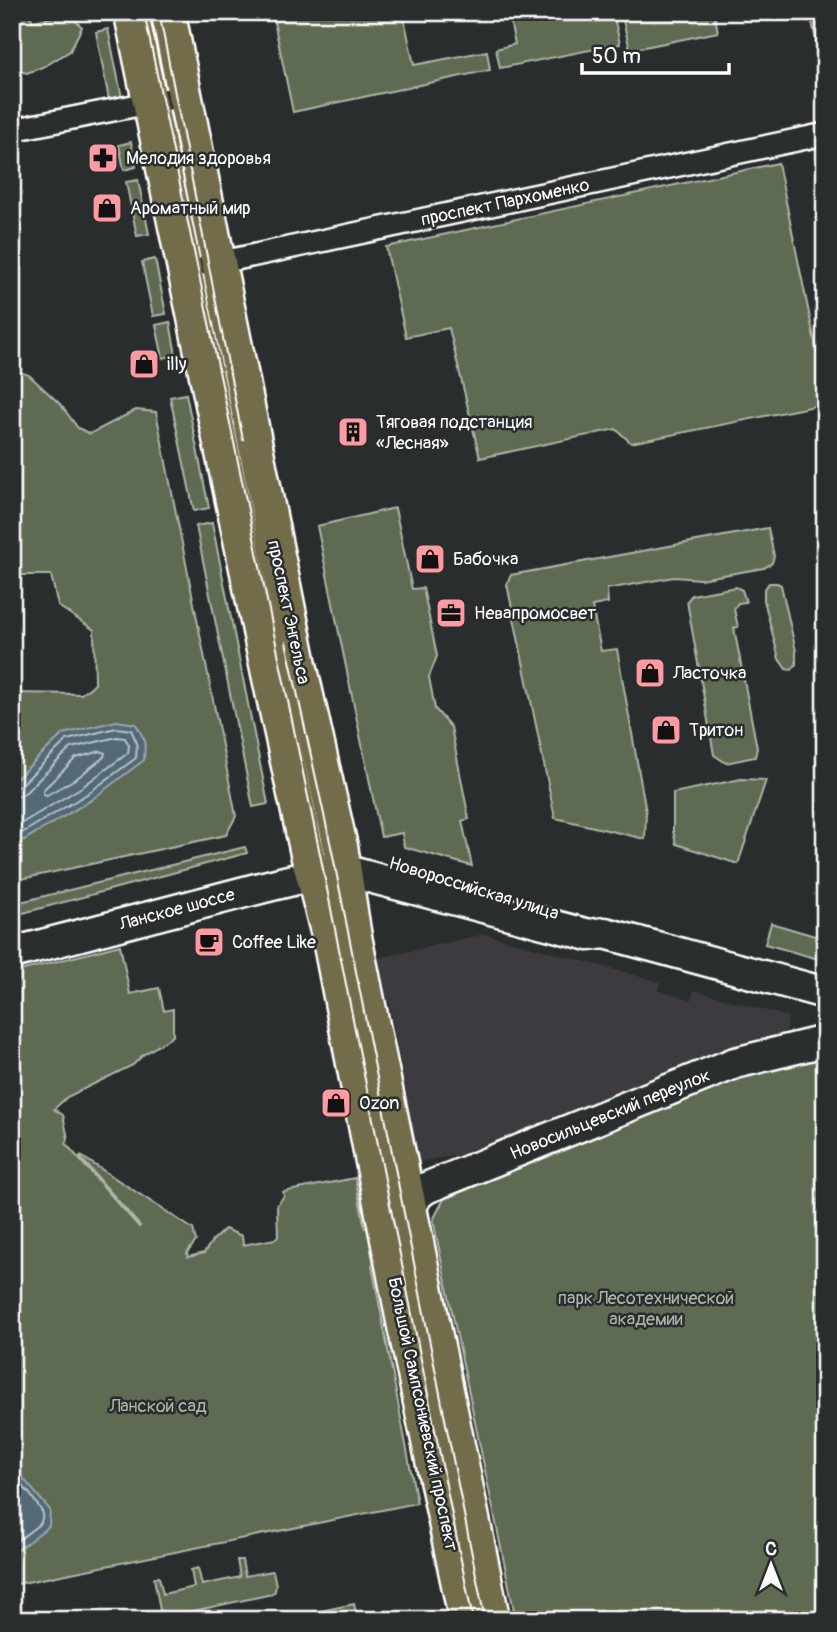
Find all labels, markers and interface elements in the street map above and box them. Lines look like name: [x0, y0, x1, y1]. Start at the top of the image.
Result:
scale bar: [582, 32, 728, 76]
text: 50 m: [592, 43, 641, 70]
pharmacy icon: Мелодия здоровья: [86, 141, 120, 175]
place label: Мелодия здоровья: [126, 147, 271, 170]
street label: проспект Пархоменко: [419, 173, 592, 232]
shop icon: Ароматный мир: [90, 191, 124, 225]
place label: Ароматный мир: [130, 197, 251, 220]
shop icon: illy: [127, 347, 161, 381]
place label: illy: [167, 353, 187, 376]
place label: Тяговая подстанция «Лесная»: [376, 411, 532, 455]
building icon: Тяговая подстанция «Лесная»: [336, 415, 370, 449]
street label: проспект Энгельса: [262, 538, 315, 686]
shop icon: Бабочка: [413, 542, 447, 576]
place label: Бабочка: [453, 548, 518, 571]
office icon: Невапромосвет: [434, 596, 468, 630]
place label: Невапромосвет: [474, 602, 596, 625]
shop icon: Ласточка: [633, 656, 667, 690]
place label: Ласточка: [672, 662, 746, 685]
shop icon: Тритон: [649, 713, 683, 747]
place label: Тритон: [689, 719, 743, 742]
street label: Новороссийская улица: [386, 852, 562, 925]
street label: Ланское шоссе: [116, 883, 238, 936]
cafe icon: Coffee Like: [192, 925, 226, 959]
place label: Coffee Like: [232, 931, 316, 954]
street label: Новосильцевский переулок: [507, 1064, 714, 1165]
shop icon: Ozon: [319, 1086, 353, 1120]
place label: Ozon: [359, 1092, 399, 1115]
street label: Большой Сампсониевский проспект: [382, 1275, 463, 1553]
park label: парк Лесотехнической академии: [558, 1287, 734, 1331]
park label: Ланской сад: [108, 1395, 207, 1418]
north arrow: [736, 1530, 806, 1600]
text: С: [765, 1537, 777, 1561]

